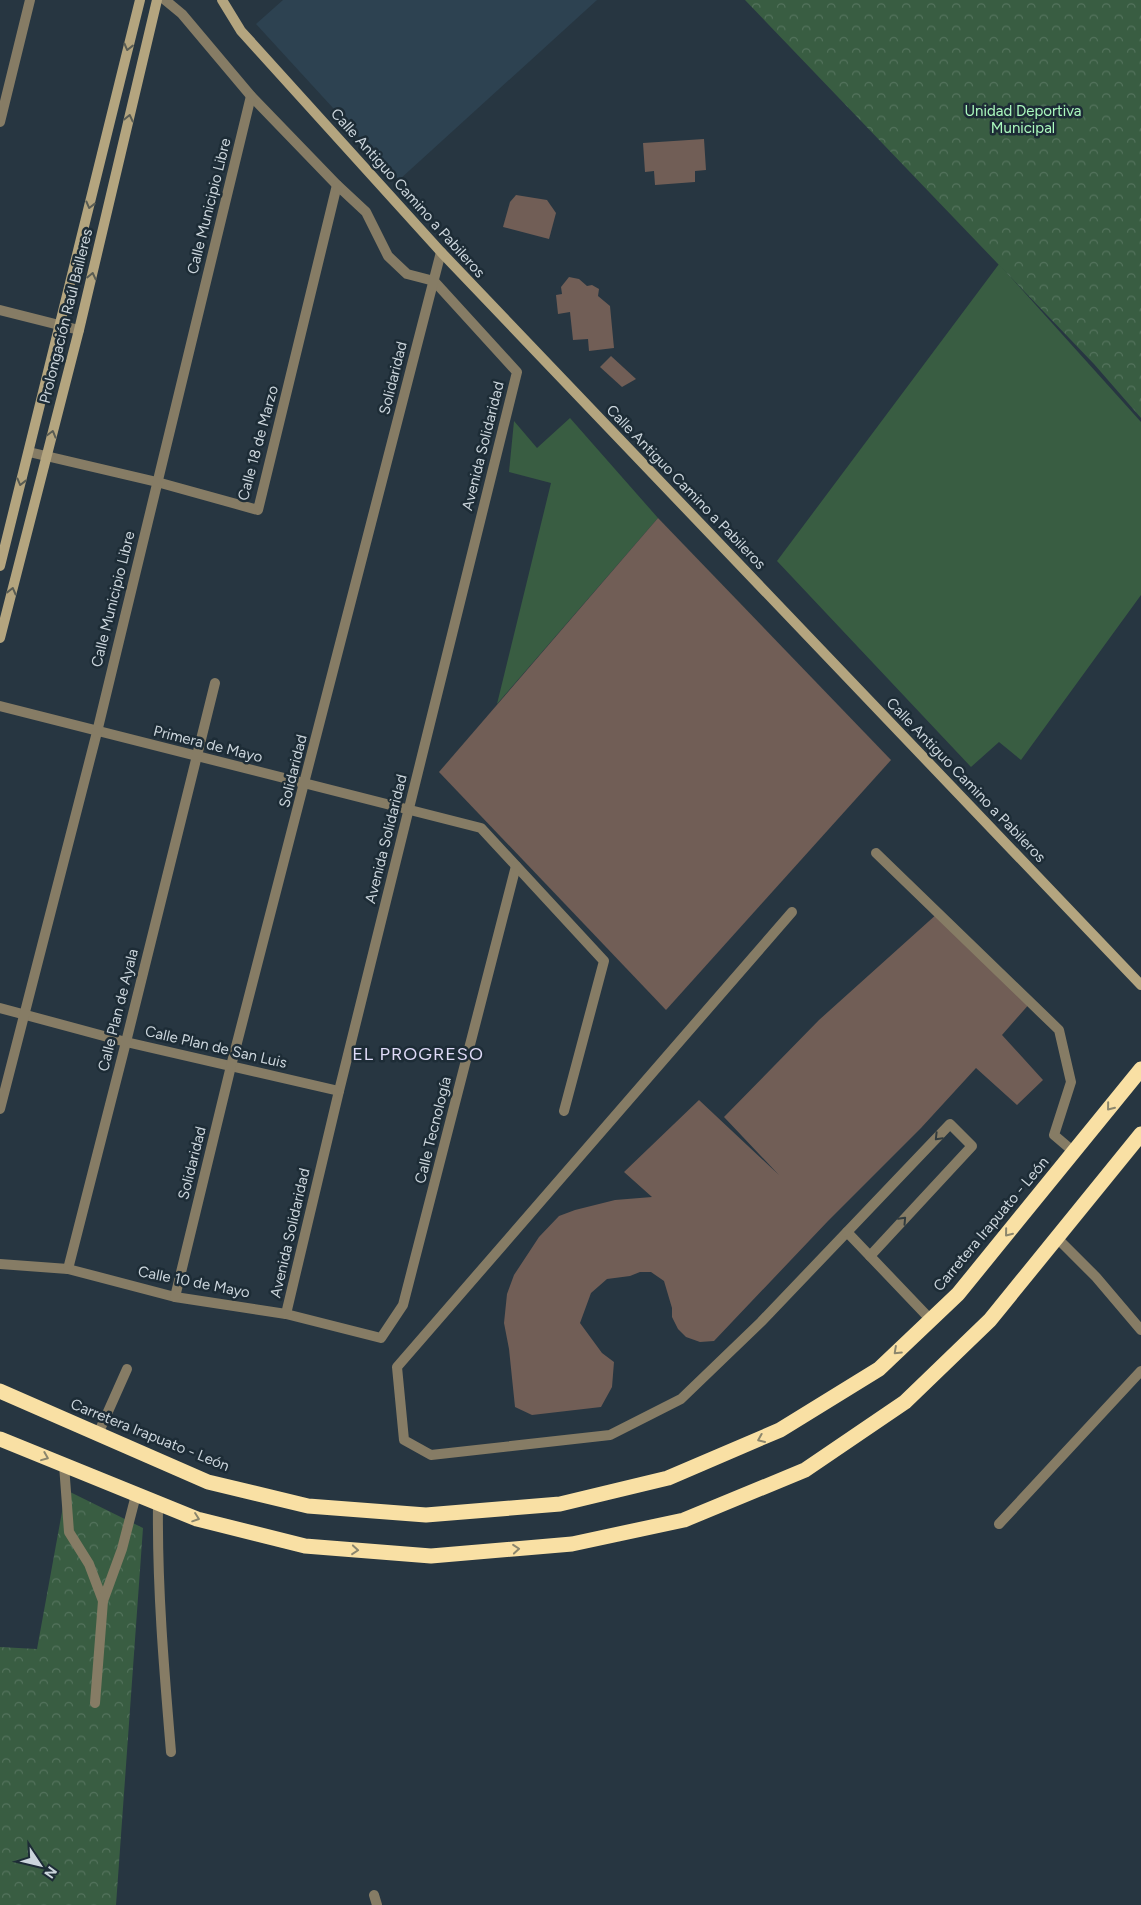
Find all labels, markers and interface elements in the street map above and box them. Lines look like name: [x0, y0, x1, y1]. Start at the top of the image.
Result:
one-way arrow: [124, 43, 134, 51]
park label: Unidad Deportiva Municipal: [965, 102, 1081, 137]
street label: Calle Antiguo Camino a Pabileros: [327, 105, 489, 281]
one-way arrow: [123, 113, 134, 122]
street label: Calle Municipio Libre: [183, 136, 235, 276]
one-way arrow: [85, 201, 96, 210]
street label: Prolongación Raúl Bailleres: [36, 227, 96, 405]
one-way arrow: [86, 271, 97, 280]
street label: Solidaridad: [375, 339, 411, 417]
street label: Avenida Solidaridad: [458, 379, 508, 513]
street label: Calle 18 de Marzo: [234, 383, 282, 502]
street label: Calle Antiguo Camino a Pabileros: [603, 401, 770, 573]
one-way arrow: [46, 429, 57, 438]
one-way arrow: [16, 477, 27, 486]
street label: Calle Municipio Libre: [87, 529, 139, 669]
one-way arrow: [6, 587, 17, 596]
street label: Calle Antiguo Camino a Pabileros: [883, 694, 1050, 866]
street label: Primera de Mayo: [152, 722, 265, 766]
street label: Solidaridad: [275, 732, 311, 810]
street label: Avenida Solidaridad: [361, 772, 411, 906]
street label: Calle Plan de Ayala: [94, 947, 142, 1073]
street label: Calle Plan de San Luis: [143, 1022, 289, 1072]
district label: EL PROGRESO: [352, 1043, 484, 1065]
street label: Calle Tecnología: [411, 1075, 455, 1185]
one-way arrow: [1107, 1101, 1116, 1110]
street label: Solidaridad: [174, 1124, 210, 1202]
one-way arrow: [935, 1131, 944, 1140]
street label: Carretera Irapuato - León: [930, 1153, 1052, 1295]
street label: Avenida Solidaridad: [266, 1166, 314, 1300]
one-way arrow: [897, 1217, 906, 1226]
one-way arrow: [1005, 1227, 1013, 1236]
street label: Calle 10 de Mayo: [136, 1262, 252, 1302]
one-way arrow: [894, 1345, 903, 1354]
street label: Carretera Irapuato - León: [68, 1395, 232, 1475]
one-way arrow: [757, 1432, 766, 1443]
one-way arrow: [40, 1451, 49, 1462]
one-way arrow: [191, 1512, 199, 1522]
one-way arrow: [351, 1544, 359, 1555]
one-way arrow: [513, 1544, 521, 1555]
north arrow: [15, 1840, 65, 1890]
text: N: [40, 1863, 60, 1881]

